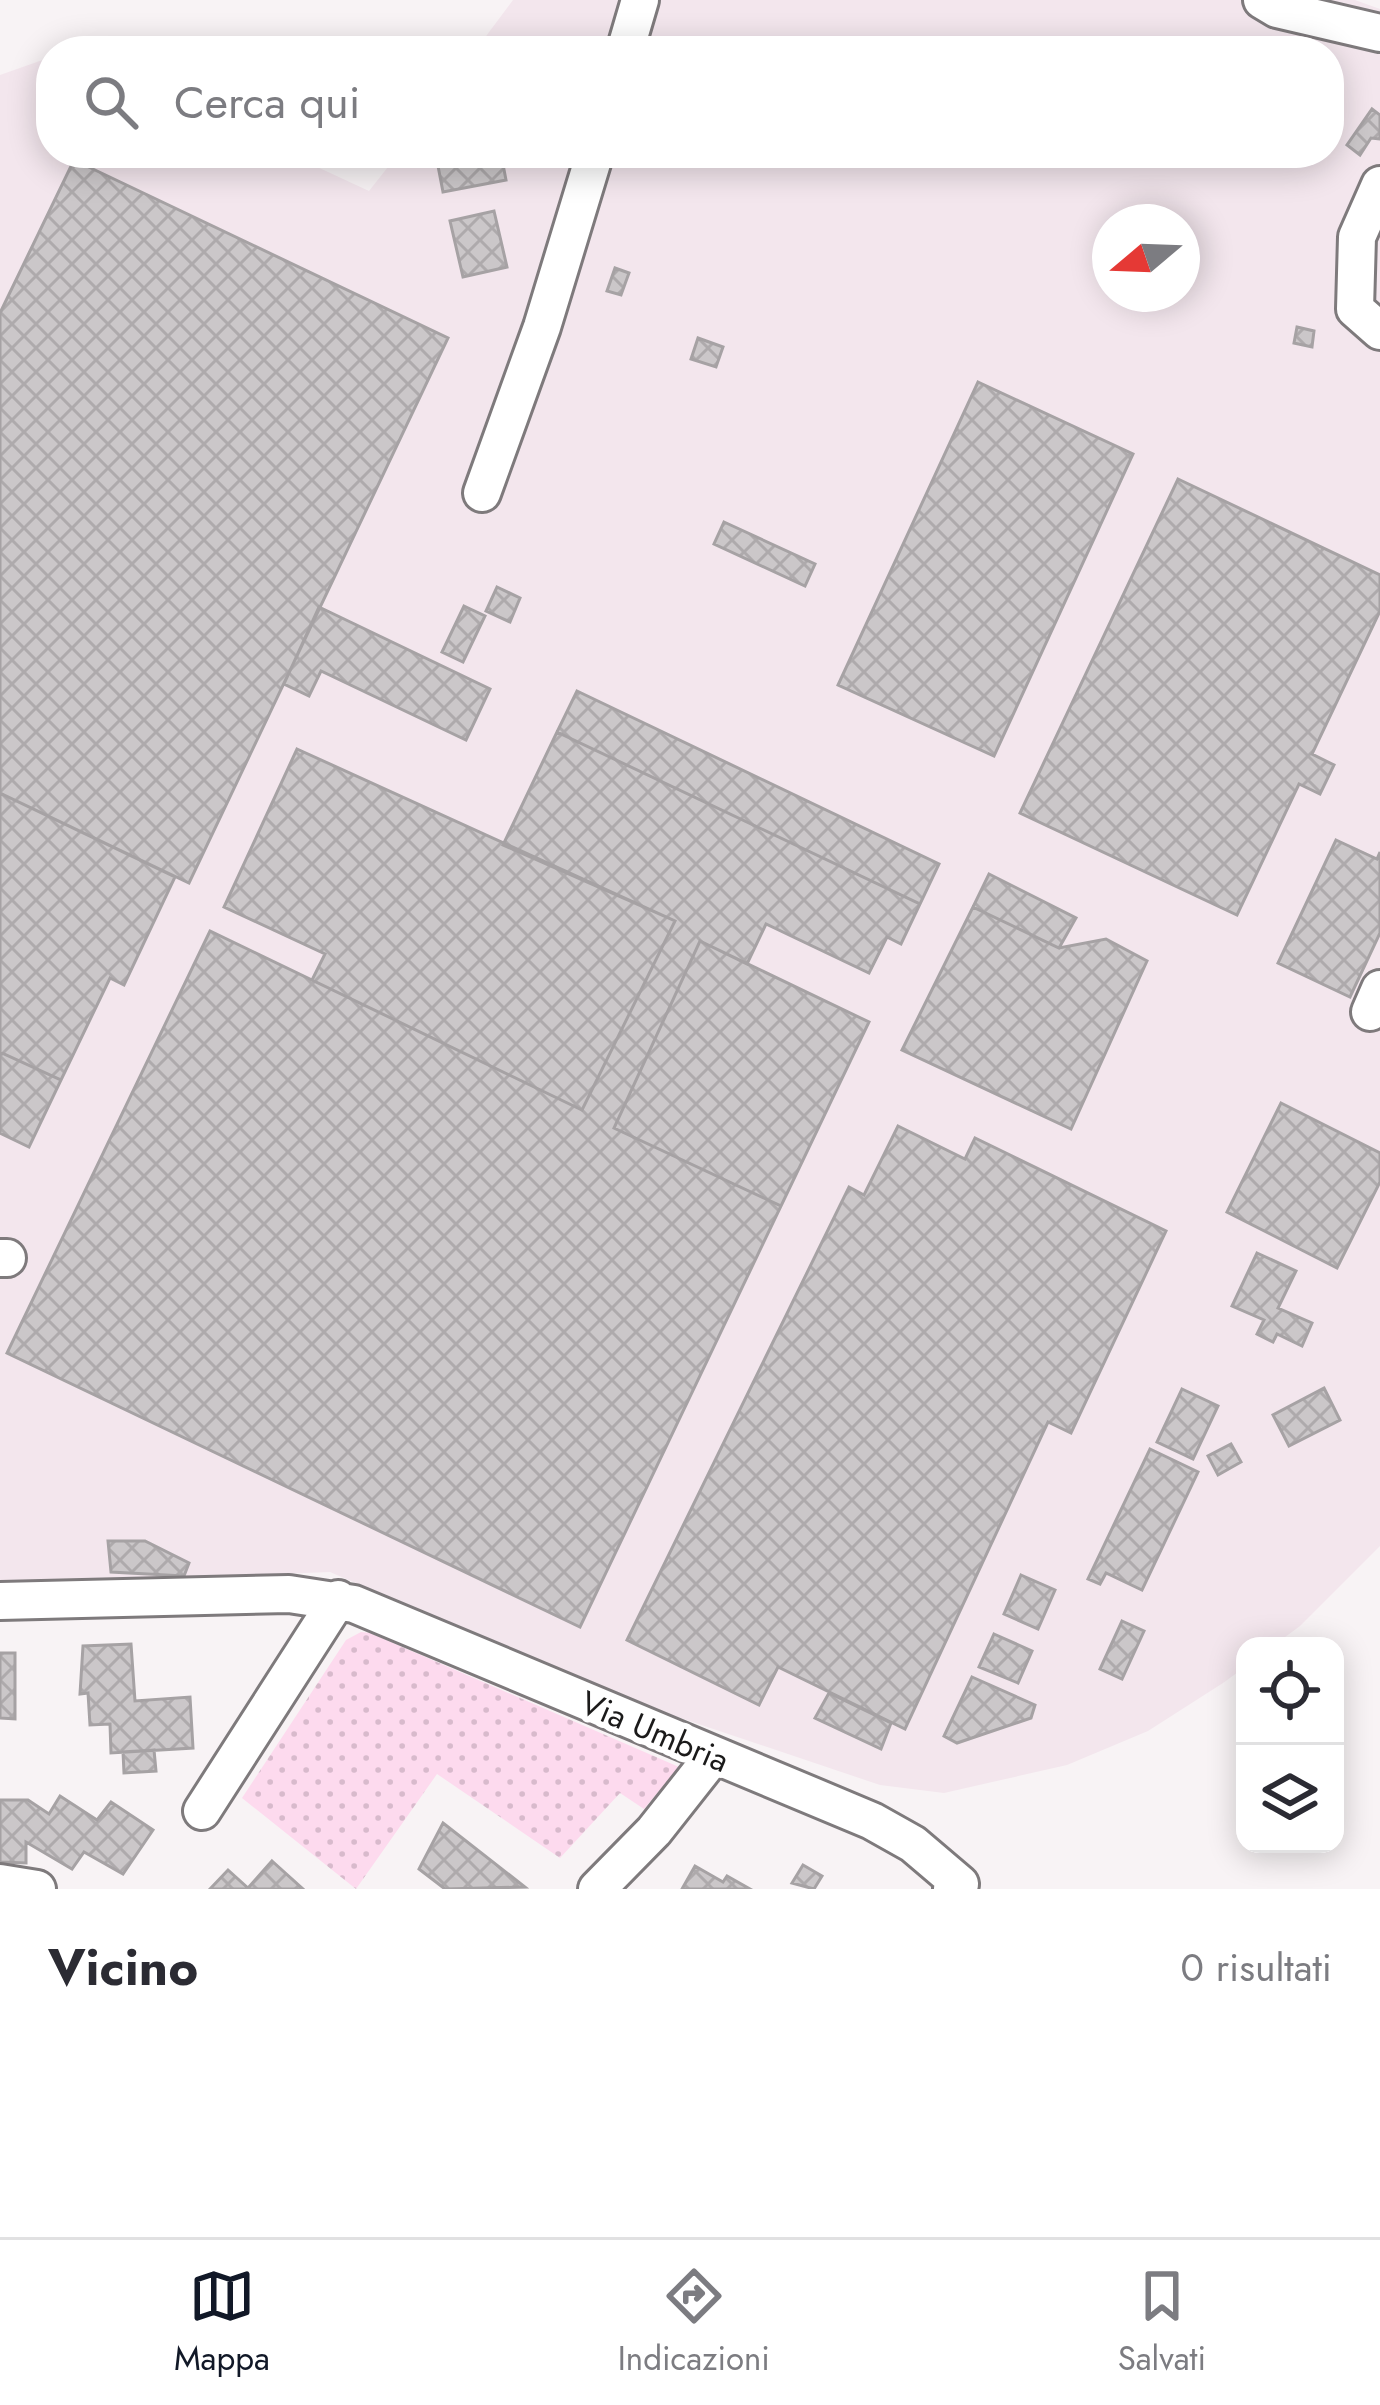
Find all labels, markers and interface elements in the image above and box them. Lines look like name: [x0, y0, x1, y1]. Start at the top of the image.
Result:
search box: [36, 36, 1344, 168]
icon: search: [78, 69, 144, 135]
text: Cerca qui: [174, 70, 360, 135]
north arrow: [1092, 204, 1200, 312]
map controls: [1236, 1637, 1344, 1853]
button: locate: [1236, 1637, 1344, 1745]
street label: Via Umbria: [573, 1679, 736, 1784]
button: layers: [1236, 1745, 1344, 1853]
text: Vicino: [48, 1930, 198, 2004]
text: 0 risultati: [1181, 1939, 1332, 1996]
tab: Mappa: [174, 2263, 270, 2382]
tab: Indicazioni: [618, 2263, 770, 2382]
tab: Salvati: [1118, 2263, 1206, 2382]

